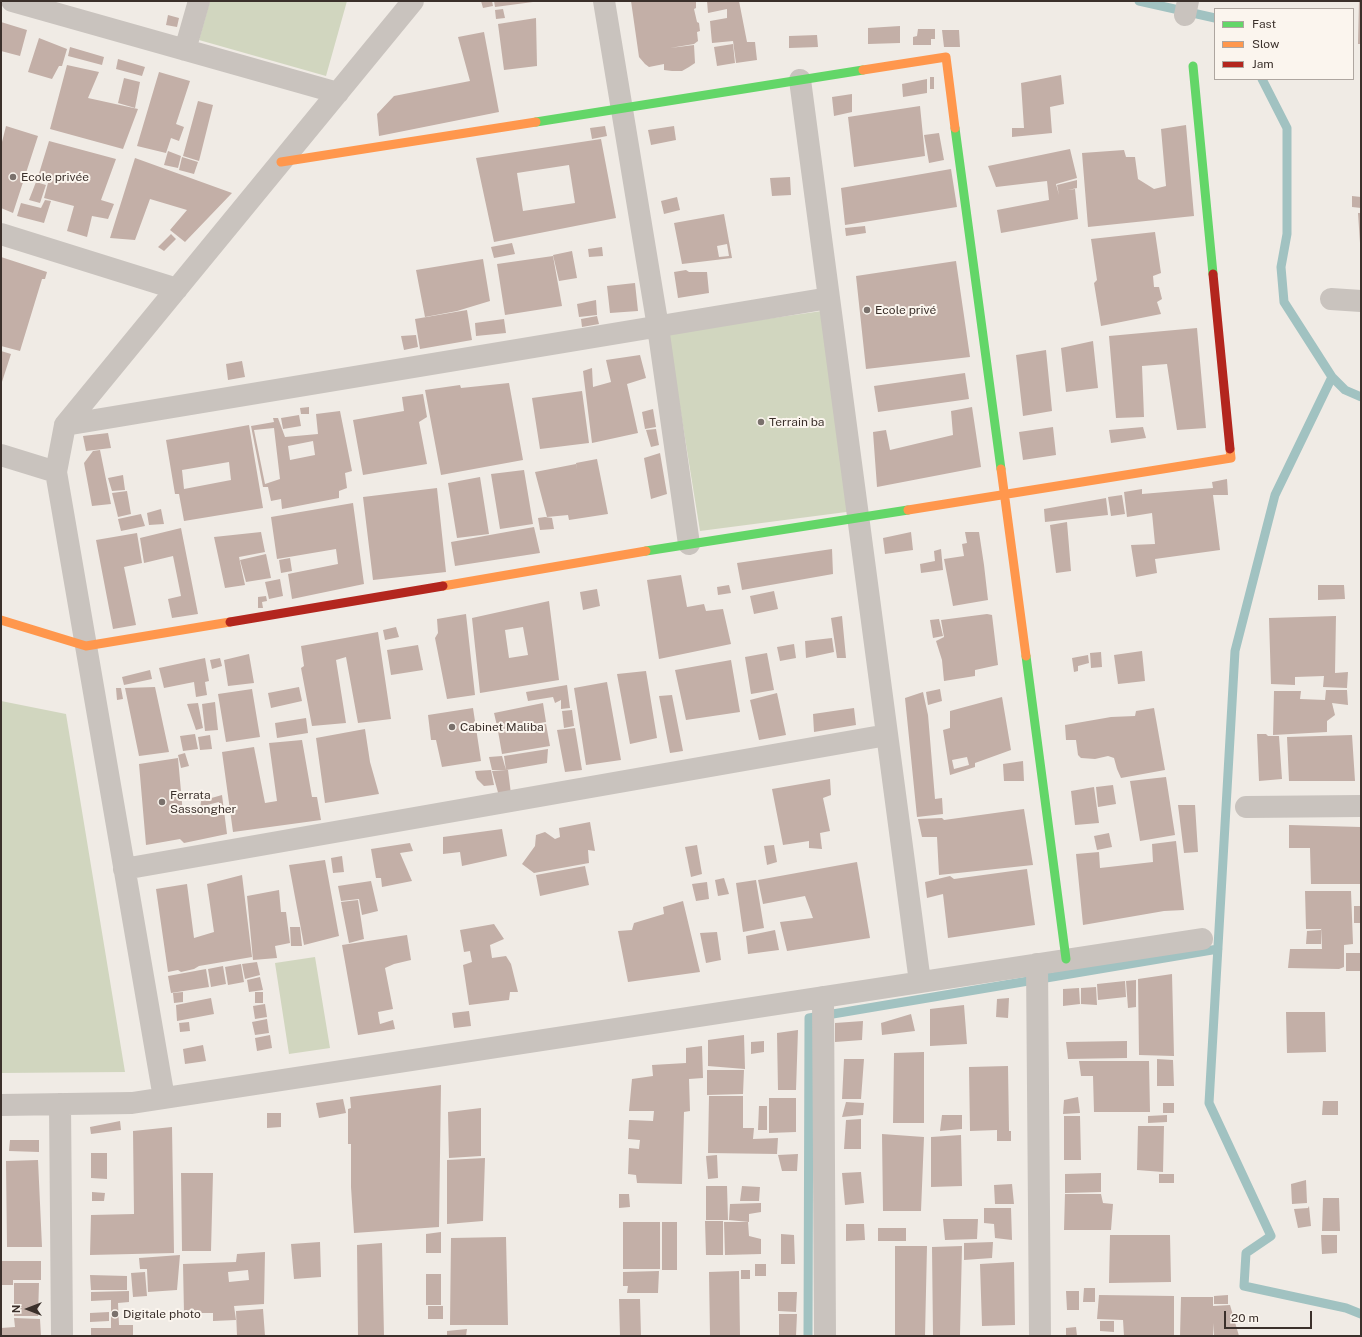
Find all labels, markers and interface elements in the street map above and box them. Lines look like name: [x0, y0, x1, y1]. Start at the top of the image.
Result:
legend: [1214, 8, 1354, 80]
text: Fast: [1252, 17, 1276, 31]
text: Slow: [1252, 37, 1279, 51]
text: Jam: [1252, 57, 1274, 71]
place label: Ecole privée: [21, 170, 89, 184]
marker: Ecole privée: [8, 172, 18, 182]
place label: Ecole privé: [875, 303, 936, 317]
marker: Ecole privé: [862, 305, 872, 315]
place label: Terrain ba: [769, 415, 824, 429]
marker: Terrain ba: [756, 417, 766, 427]
place label: Cabinet Maliba: [460, 720, 544, 734]
marker: Cabinet Maliba: [447, 722, 457, 732]
place label: Ferrata Sassongher: [170, 788, 236, 816]
marker: Ferrata Sassongher: [157, 797, 167, 807]
north arrow: [8, 1289, 48, 1329]
scale bar: [1226, 1303, 1314, 1329]
text: N: [10, 1305, 22, 1313]
place label: Digitale photo: [123, 1307, 201, 1321]
marker: Digitale photo: [110, 1309, 120, 1319]
text: 20 m: [1231, 1311, 1259, 1325]

